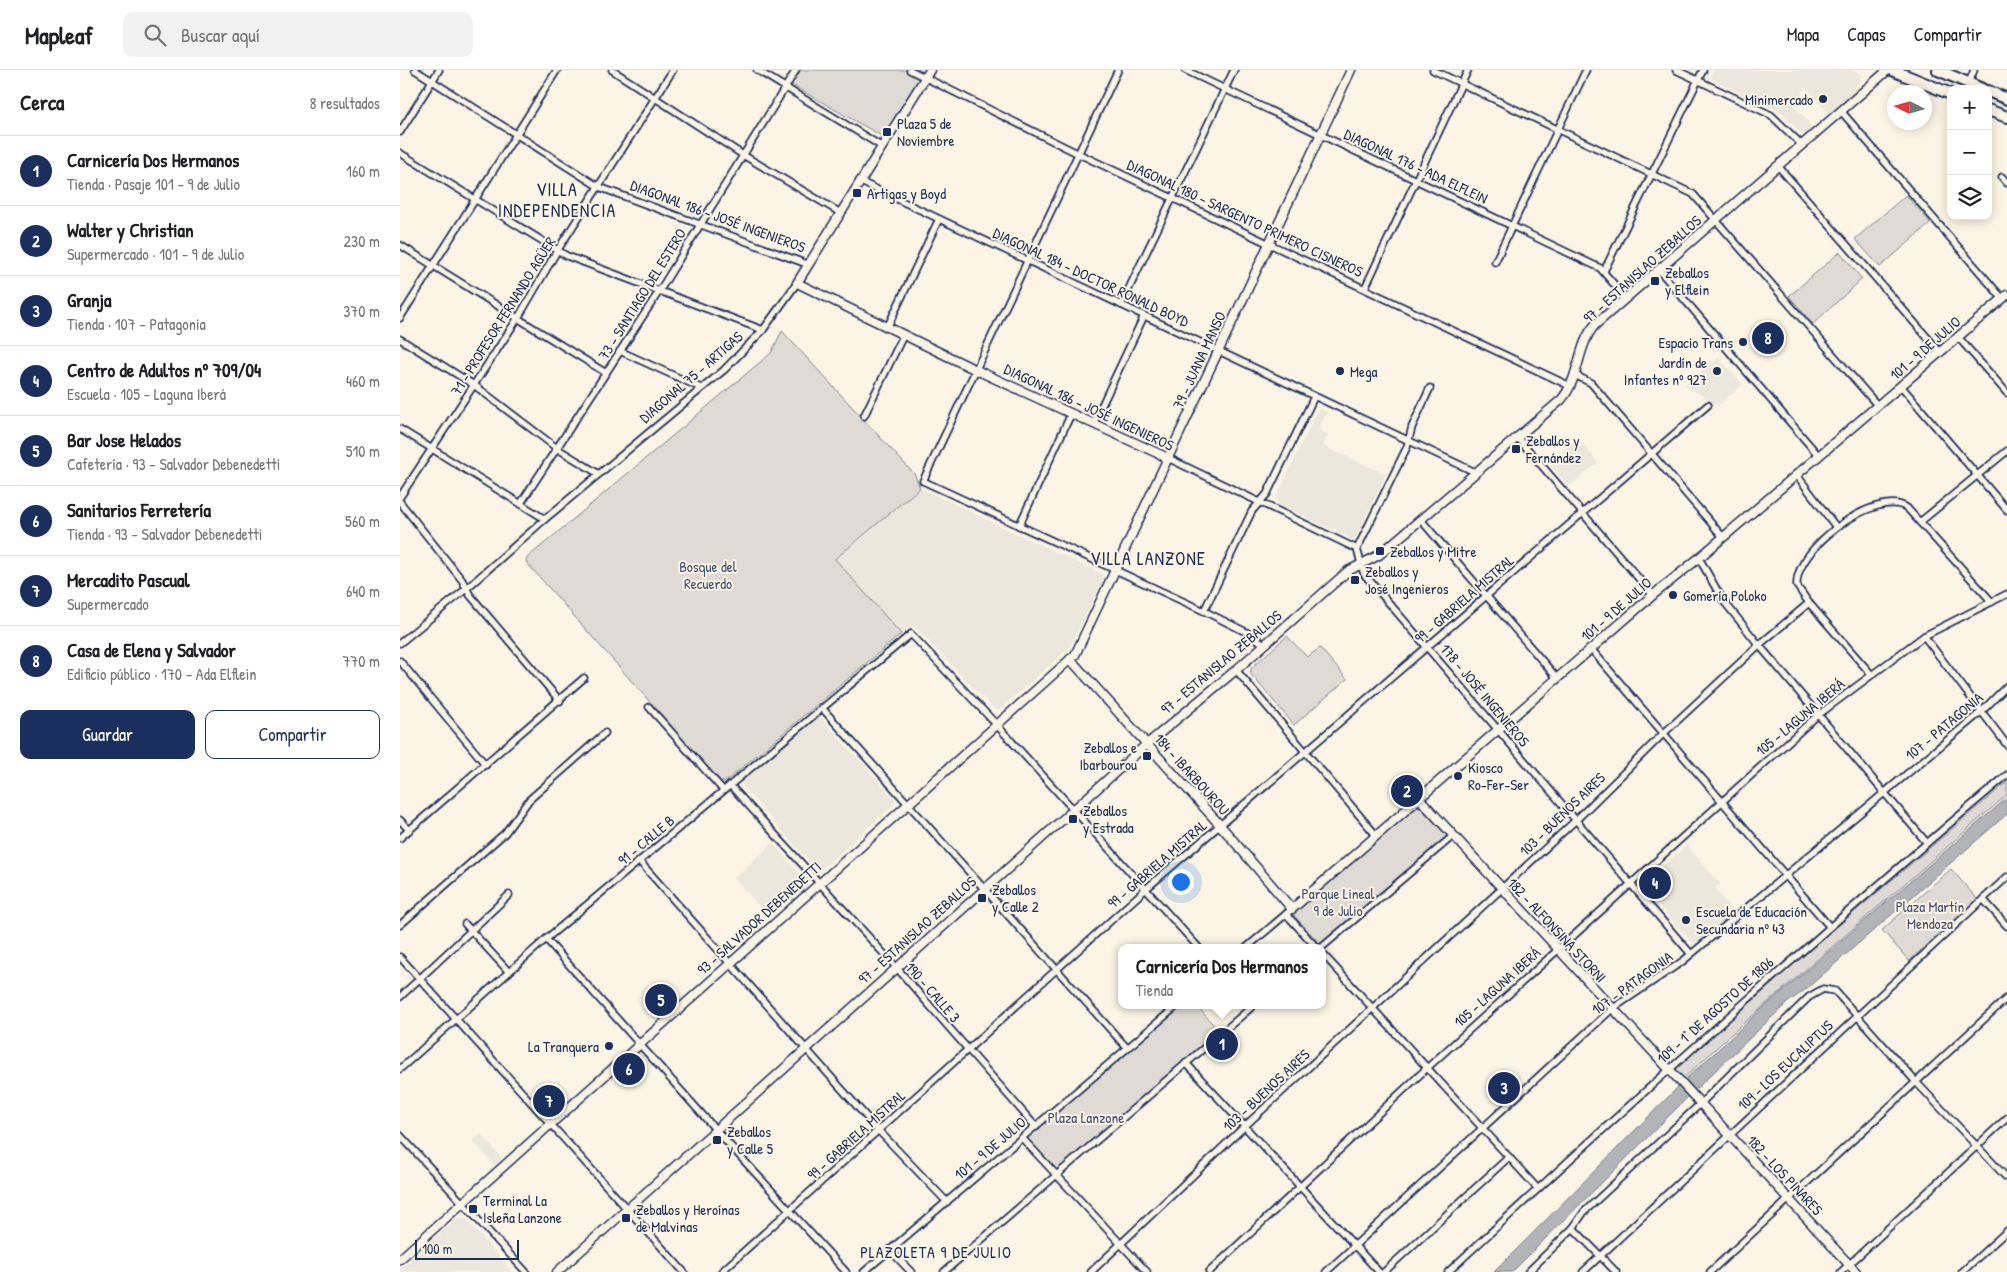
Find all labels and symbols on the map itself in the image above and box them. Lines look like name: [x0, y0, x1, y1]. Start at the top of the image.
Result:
north arrow: [1887, 85, 1932, 130]
place label: Minimercado: [1745, 89, 1813, 110]
marker: Minimercado: [1817, 93, 1829, 105]
place label: Plaza 5 de Noviembre: [897, 113, 955, 151]
street label: DIAGONAL 176 - ADA ELFLEIN: [1341, 123, 1491, 209]
marker: Plaza 5 de Noviembre: [881, 126, 893, 138]
street label: DIAGONAL 180 - SARGENTO PRIMERO CISNEROS: [1124, 154, 1366, 282]
street label: DIAGONAL 186 - JOSÉ INGENIEROS: [627, 174, 809, 258]
district label: VILLA INDEPENDENCIA: [498, 177, 616, 223]
place label: Artigas y Boyd: [867, 183, 946, 204]
marker: Artigas y Boyd: [851, 187, 863, 199]
street label: 97 - ESTANISLAO ZEBALLOS: [1578, 210, 1706, 328]
street label: DIAGONAL 184 - DOCTOR RONALD BOYD: [990, 222, 1193, 332]
street label: 73 - SANTIAGO DEL ESTERO: [593, 224, 691, 364]
street label: 71 - PROFESOR FERNANDO AGÜER: [445, 233, 561, 399]
place label: Zeballos y Elflein: [1665, 262, 1709, 300]
marker: Zeballos y Elflein: [1649, 275, 1661, 287]
street label: 79 - JUANA MANSO: [1167, 308, 1231, 412]
street label: 101 - 9 DE JULIO: [1885, 311, 1965, 385]
pin: 8: [1752, 319, 1784, 357]
street label: DIAGONAL 75 - ARTIGAS: [635, 326, 747, 428]
place label: Espacio Trans: [1658, 332, 1733, 353]
marker: Espacio Trans: [1737, 336, 1749, 348]
place label: Jardín de Infantes nº 927: [1624, 352, 1707, 390]
street label: DIAGONAL 186 - JOSÉ INGENIEROS: [1001, 358, 1177, 456]
place label: Mega: [1350, 361, 1378, 382]
marker: Mega: [1334, 365, 1346, 377]
marker: Jardín de Infantes nº 927: [1711, 365, 1723, 377]
place label: Zeballos y Fernández: [1525, 430, 1582, 468]
marker: Zeballos y Fernández: [1510, 443, 1522, 455]
place label: Zeballos y Mitre: [1390, 541, 1476, 562]
marker: Zeballos y Mitre: [1374, 545, 1386, 557]
district label: VILLA LANZONE: [1090, 546, 1206, 571]
street label: 99 - GABRIELA MISTRAL: [1410, 550, 1519, 648]
park label: Bosque del Recuerdo: [679, 556, 737, 594]
place label: Zeballos y José Ingenieros: [1365, 561, 1449, 599]
street label: 101 - 9 DE JULIO: [1576, 572, 1656, 646]
marker: Zeballos y José Ingenieros: [1349, 574, 1361, 586]
place label: Gomería Poloko: [1683, 585, 1766, 606]
marker: Gomería Poloko: [1667, 589, 1679, 601]
street label: 97 - ESTANISLAO ZEBALLOS: [1156, 605, 1286, 719]
street label: 178 - JOSÉ INGENIEROS: [1436, 639, 1534, 751]
street label: 105 - LAGUNA IBERÁ: [1751, 673, 1850, 761]
street label: 107 - PATAGONIA: [1901, 687, 1988, 765]
street label: 184 - IBARBOUROU: [1150, 729, 1234, 819]
place label: Zeballos e Ibarbourou: [1080, 737, 1137, 775]
marker: Zeballos e Ibarbourou: [1141, 750, 1153, 762]
place label: Kiosco Ro-Fer-Ser: [1468, 757, 1529, 795]
street label: 103 - BUENOS AIRES: [1514, 767, 1610, 861]
marker: Kiosco Ro-Fer-Ser: [1452, 770, 1464, 782]
pin: 2: [1391, 772, 1423, 810]
place label: Zeballos y Estrada: [1083, 800, 1134, 838]
street label: 91 - CALLE B: [613, 810, 679, 870]
marker: Zeballos y Estrada: [1067, 813, 1079, 825]
street label: 99 - GABRIELA MISTRAL: [1103, 815, 1212, 913]
street label: 93 - SALVADOR DEBENEDETTI: [692, 857, 826, 979]
pin: 4: [1639, 864, 1671, 902]
your location: [1168, 869, 1194, 895]
street label: 97 - ESTANISLAO ZEBALLOS: [853, 871, 981, 989]
street label: 182 - ALFONSINA STORNI: [1503, 873, 1611, 987]
place label: Zeballos y Calle 2: [992, 879, 1039, 917]
park label: Parque Lineal 9 de Julio: [1302, 883, 1374, 921]
marker: Zeballos y Calle 2: [976, 892, 988, 904]
park label: Plaza Martín Mendoza: [1896, 896, 1965, 934]
place label: Escuela de Educación Secundaria nº 43: [1696, 901, 1807, 939]
marker: Escuela de Educación Secundaria nº 43: [1680, 914, 1692, 926]
street label: 105 - LAGUNA IBERÁ: [1449, 942, 1546, 1032]
street label: 107 - PATAGONIA: [1587, 946, 1677, 1020]
street label: 109 - 1° DE AGOSTO DE 1806: [1652, 952, 1778, 1068]
street label: 190 - CALLE 3: [901, 957, 965, 1027]
pin: 5: [645, 981, 677, 1019]
street label: 109 - LOS EUCALIPTUS: [1733, 1015, 1838, 1115]
pin: 1: [1206, 1025, 1238, 1063]
place label: La Tranquera: [528, 1036, 599, 1057]
marker: La Tranquera: [603, 1040, 615, 1052]
street label: 103 - BUENOS AIRES: [1219, 1045, 1313, 1135]
pin: 6: [613, 1050, 645, 1088]
pin: 3: [1488, 1069, 1520, 1107]
pin: 7: [533, 1082, 565, 1120]
street label: 99 - GABRIELA MISTRAL: [802, 1085, 910, 1185]
park label: Plaza Lanzone: [1048, 1107, 1124, 1128]
street label: 101 - 9 DE JULIO: [950, 1112, 1030, 1184]
place label: Zeballos y Calle 5: [727, 1121, 774, 1159]
street label: 182 - LOS PINARES: [1742, 1130, 1828, 1220]
marker: Zeballos y Calle 5: [711, 1134, 723, 1146]
place label: Terminal La Isleña Lanzone: [483, 1190, 562, 1228]
place label: Zeballos y Heroínas de Malvinas: [636, 1199, 740, 1237]
marker: Terminal La Isleña Lanzone: [467, 1203, 479, 1215]
marker: Zeballos y Heroínas de Malvinas: [620, 1212, 632, 1224]
scale bar: [415, 1237, 519, 1260]
district label: PLAZOLETA 9 DE JULIO: [860, 1241, 1012, 1263]

